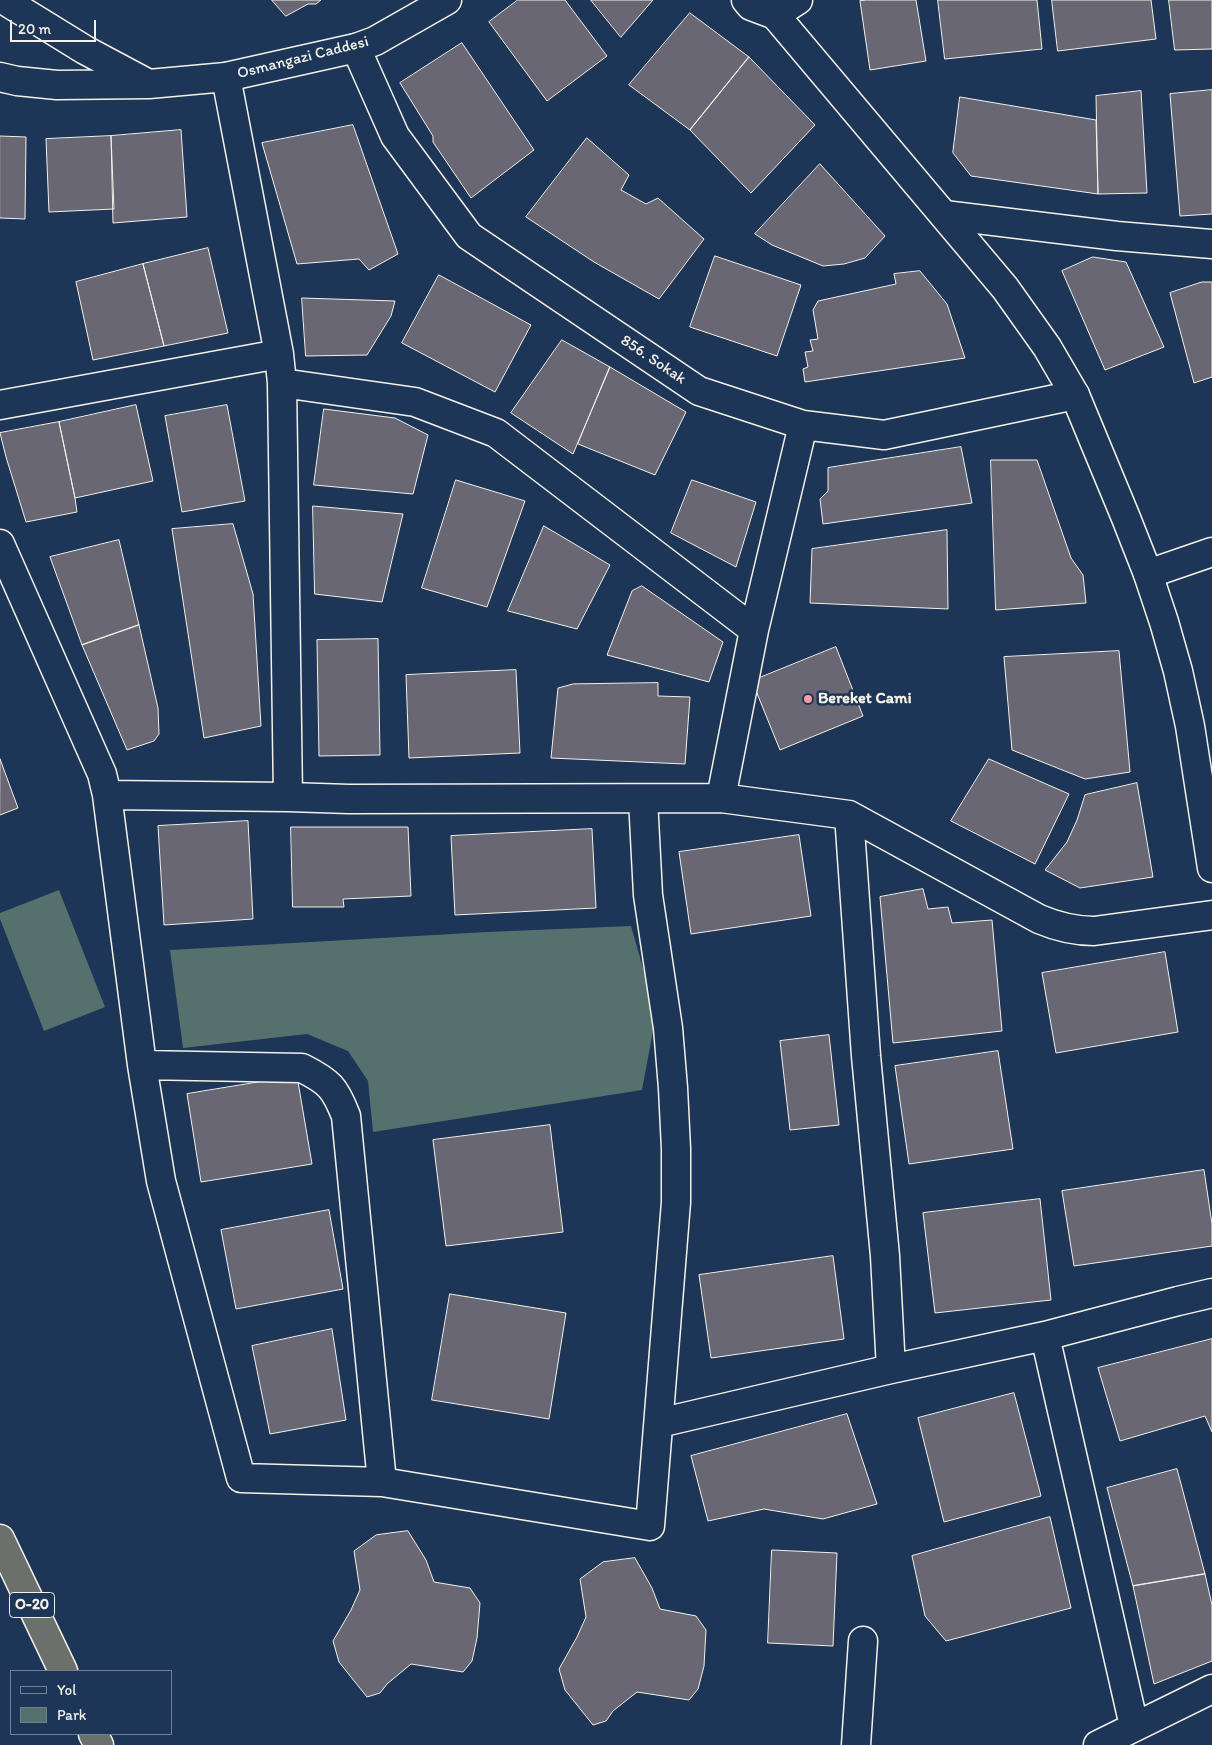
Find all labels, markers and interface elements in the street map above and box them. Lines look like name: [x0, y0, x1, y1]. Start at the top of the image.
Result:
scale bar: [12, 10, 99, 42]
text: 20 m: [18, 20, 51, 38]
street label: Osmangazi Caddesi: [235, 32, 371, 84]
street label: 856. Sokak: [617, 331, 689, 389]
place label: Bereket Cami: [818, 689, 912, 709]
marker: Bereket Cami: [802, 693, 814, 705]
road number: O-20: [10, 1592, 54, 1618]
legend: [10, 1670, 172, 1735]
text: Yol: [57, 1681, 76, 1699]
text: Park: [57, 1706, 87, 1724]

